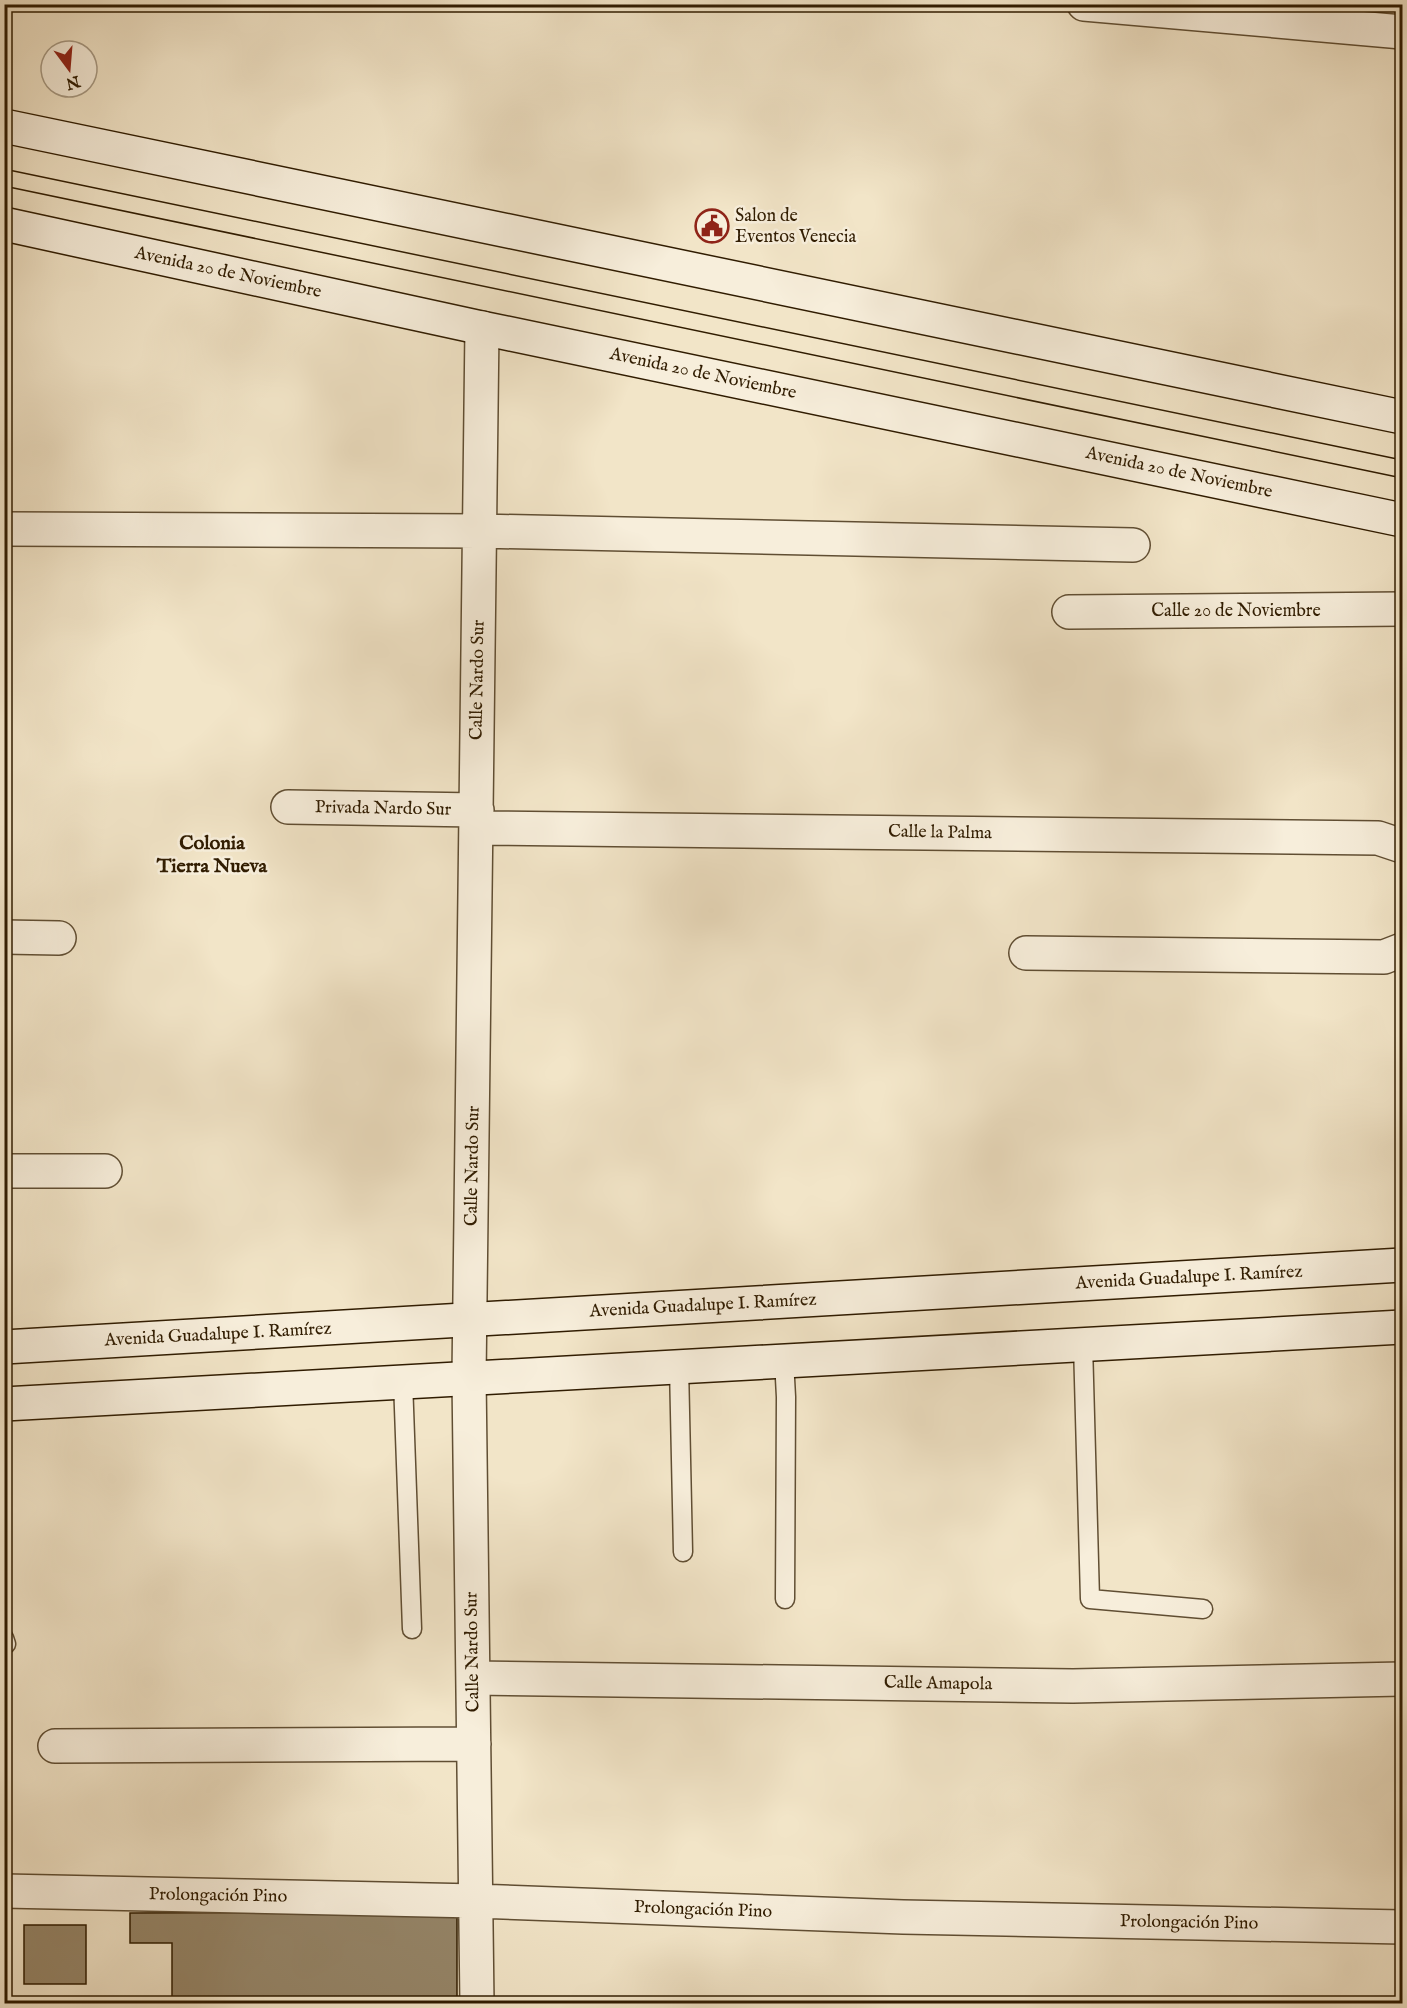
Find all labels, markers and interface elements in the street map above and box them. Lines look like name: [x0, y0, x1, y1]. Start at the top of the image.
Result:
north arrow: [39, 39, 99, 99]
text: N: [63, 70, 83, 93]
place label: Salon de Eventos Venecia: [735, 205, 857, 249]
public building icon: Salon de Eventos Venecia: [694, 208, 730, 244]
street label: Avenida 20 de Noviembre: [131, 242, 324, 304]
street label: Avenida 20 de Noviembre: [606, 343, 799, 405]
street label: Avenida 20 de Noviembre: [1082, 442, 1275, 504]
street label: Calle 20 de Noviembre: [1151, 600, 1321, 623]
street label: Calle Nardo Sur: [465, 619, 491, 740]
street label: Privada Nardo Sur: [315, 796, 452, 822]
street label: Calle la Palma: [888, 821, 992, 845]
district label: Colonia Tierra Nueva: [156, 831, 268, 879]
street label: Calle Nardo Sur: [460, 1105, 486, 1226]
street label: Avenida Guadalupe I. Ramírez: [1074, 1261, 1303, 1295]
street label: Avenida Guadalupe I. Ramírez: [588, 1289, 817, 1323]
street label: Avenida Guadalupe I. Ramírez: [103, 1318, 332, 1352]
street label: Calle Nardo Sur: [460, 1591, 486, 1712]
street label: Calle Amapola: [884, 1672, 993, 1696]
street label: Prolongación Pino: [149, 1883, 288, 1909]
street label: Prolongación Pino: [633, 1896, 773, 1924]
street label: Prolongación Pino: [1120, 1910, 1259, 1936]

